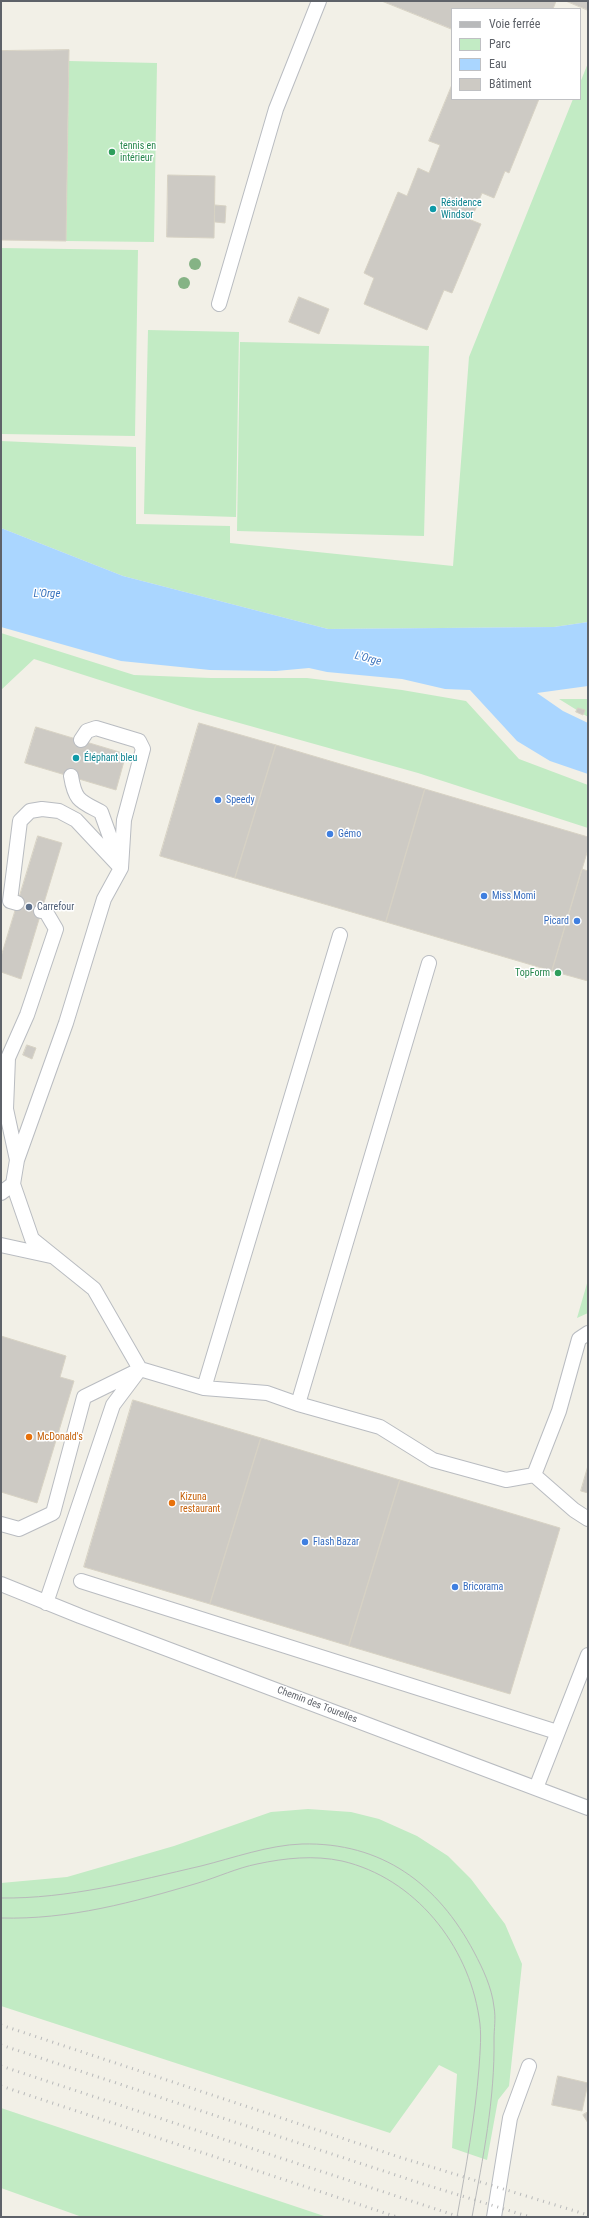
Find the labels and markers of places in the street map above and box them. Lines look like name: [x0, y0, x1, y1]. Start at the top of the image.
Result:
place label: tennis en intérieur: [120, 140, 156, 164]
marker: tennis en intérieur: [107, 147, 117, 157]
place label: Résidence Windsor: [441, 197, 482, 220]
marker: Résidence Windsor: [428, 204, 438, 214]
place label: Éléphant bleu: [84, 752, 137, 764]
marker: Éléphant bleu: [71, 753, 81, 763]
place label: Speedy: [226, 794, 255, 806]
marker: Speedy: [213, 795, 223, 805]
place label: Gémo: [338, 828, 361, 840]
marker: Gémo: [325, 829, 335, 839]
place label: Miss Momi: [492, 890, 536, 902]
marker: Miss Momi: [479, 891, 489, 901]
place label: Carrefour: [37, 901, 74, 913]
marker: Carrefour: [24, 902, 34, 912]
place label: Picard: [544, 915, 569, 927]
marker: Picard: [572, 916, 582, 926]
place label: TopForm: [515, 967, 550, 979]
marker: TopForm: [553, 968, 563, 978]
place label: McDonald's: [37, 1431, 83, 1443]
marker: McDonald's: [24, 1432, 34, 1442]
place label: Kizuna restaurant: [180, 1491, 220, 1514]
marker: Kizuna restaurant: [167, 1498, 177, 1508]
place label: Flash Bazar: [313, 1536, 359, 1548]
marker: Flash Bazar: [300, 1537, 310, 1547]
place label: Bricorama: [463, 1581, 503, 1593]
marker: Bricorama: [450, 1582, 460, 1592]

